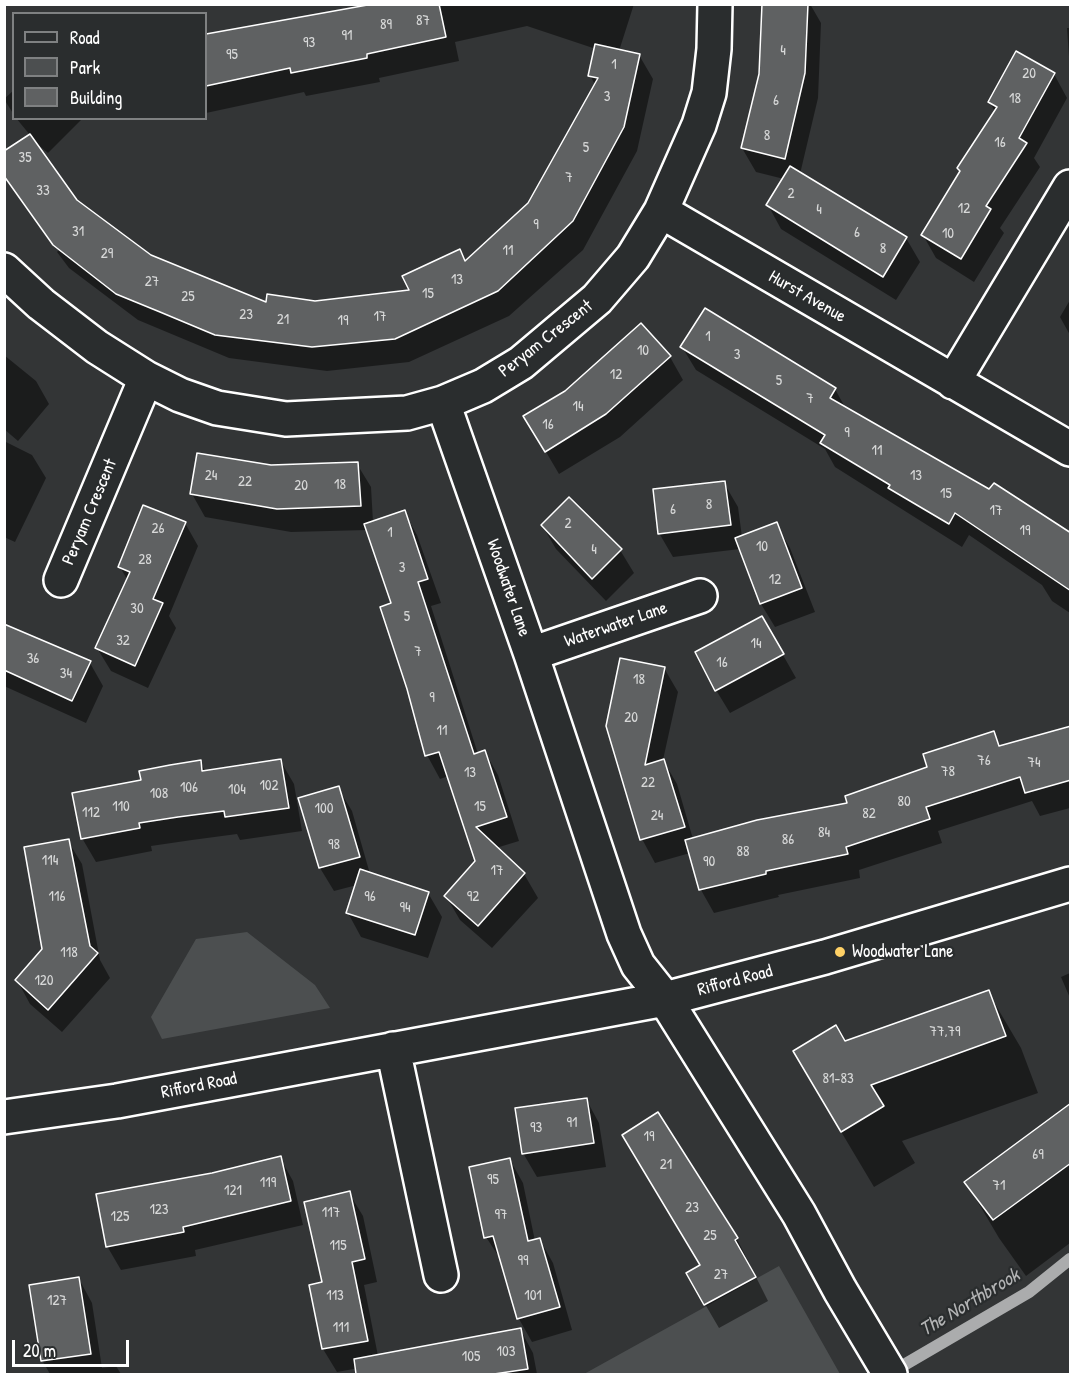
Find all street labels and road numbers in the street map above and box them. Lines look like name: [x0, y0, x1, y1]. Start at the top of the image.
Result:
street label: Hurst Avenue: [765, 266, 849, 328]
street label: Peryam Crescent: [495, 296, 597, 382]
street label: Peryam Crescent: [58, 456, 122, 568]
street label: Woodwater Lane: [481, 537, 535, 639]
street label: Waterwater Lane: [562, 597, 670, 653]
street label: Rifford Road: [695, 961, 775, 1001]
street label: Rifford Road: [159, 1068, 239, 1104]

